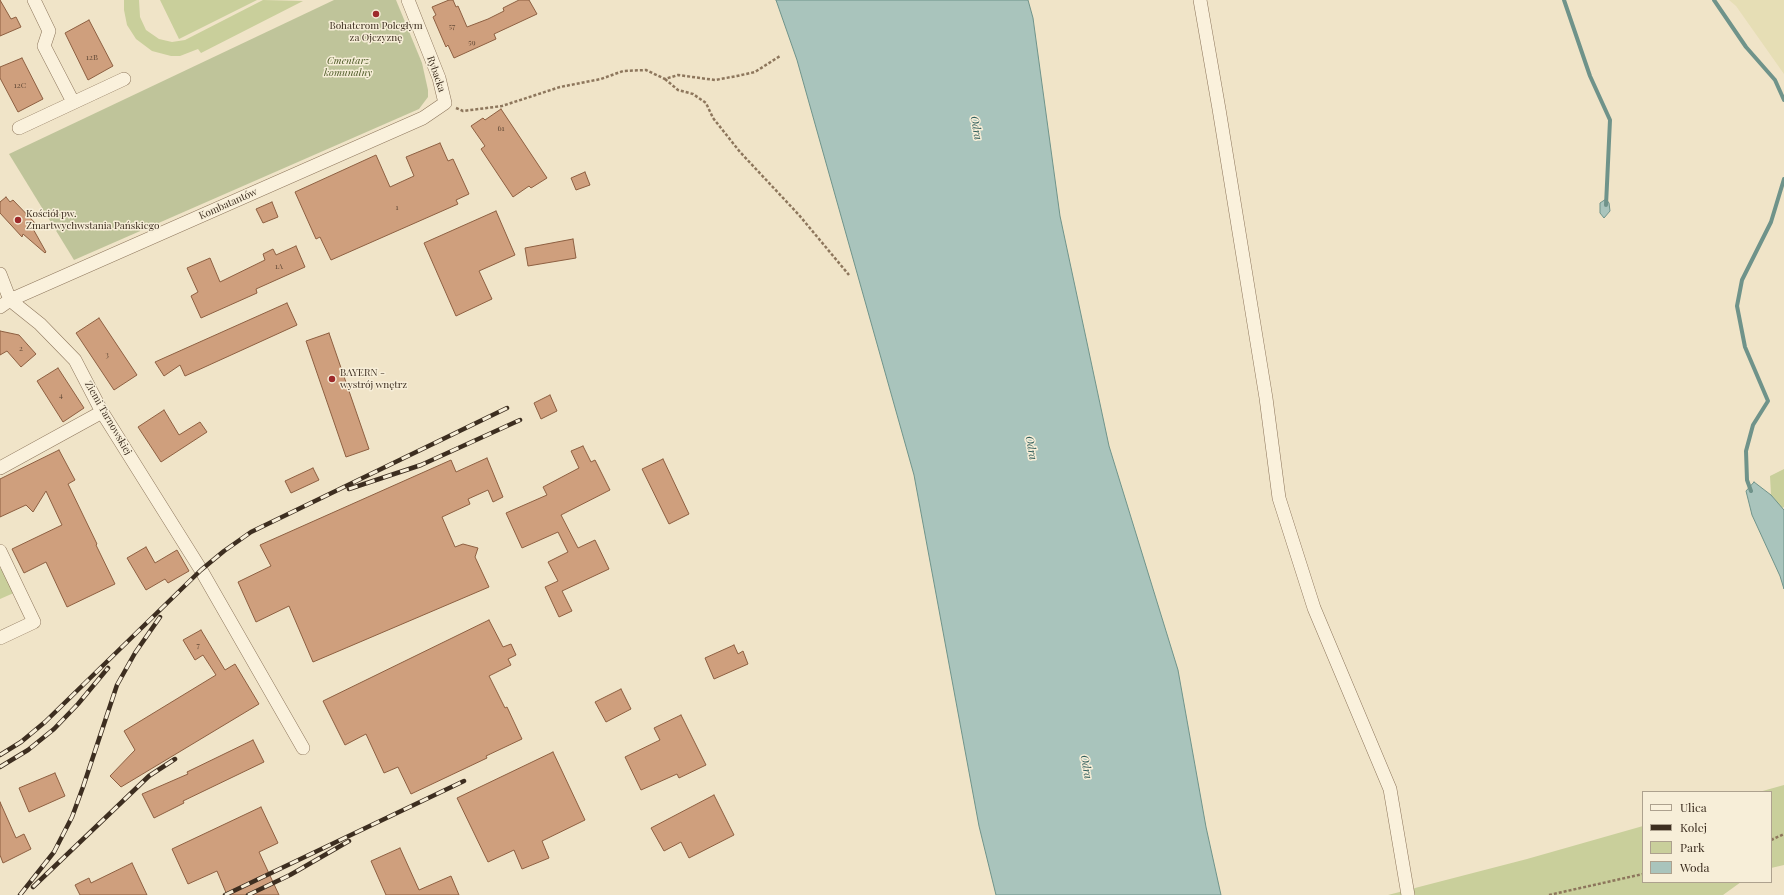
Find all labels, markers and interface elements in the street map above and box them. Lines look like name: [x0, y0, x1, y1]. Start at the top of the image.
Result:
marker: Bohaterom Poległym za Ojczyznę: [371, 9, 381, 19]
place label: Bohaterom Poległym za Ojczyznę: [329, 20, 423, 44]
house number: 57: [449, 21, 455, 31]
house number: 59: [468, 37, 476, 47]
house number: 12B: [86, 52, 98, 62]
street label: Rybacka: [424, 54, 448, 94]
park label: Cmentarz komunalny: [324, 55, 372, 78]
house number: 12C: [14, 80, 26, 90]
water label: Odra: [967, 115, 985, 141]
house number: 61: [497, 123, 505, 133]
street label: Kombatantów: [197, 186, 259, 222]
house number: 1: [396, 202, 398, 212]
place label: Kościół pw. Zmartwychwstania Pańskiego: [26, 208, 159, 232]
marker: Kościół pw. Zmartwychwstania Pańskiego: [13, 215, 23, 225]
house number: 1A: [275, 261, 283, 271]
house number: 2: [19, 343, 23, 353]
house number: 3: [105, 349, 109, 359]
place label: BAYERN - wystrój wnętrz: [340, 367, 407, 390]
marker: BAYERN - wystrój wnętrz: [327, 374, 337, 384]
street label: Ziemi Tarnowskiej: [82, 379, 134, 457]
house number: 4: [59, 390, 63, 400]
water label: Odra: [1022, 435, 1040, 461]
house number: 7: [196, 640, 200, 650]
water label: Odra: [1077, 754, 1095, 780]
legend: [1642, 791, 1772, 883]
text: Ulica: [1680, 799, 1707, 815]
text: Kolej: [1680, 819, 1707, 835]
text: Park: [1680, 839, 1705, 855]
text: Woda: [1680, 859, 1710, 875]

